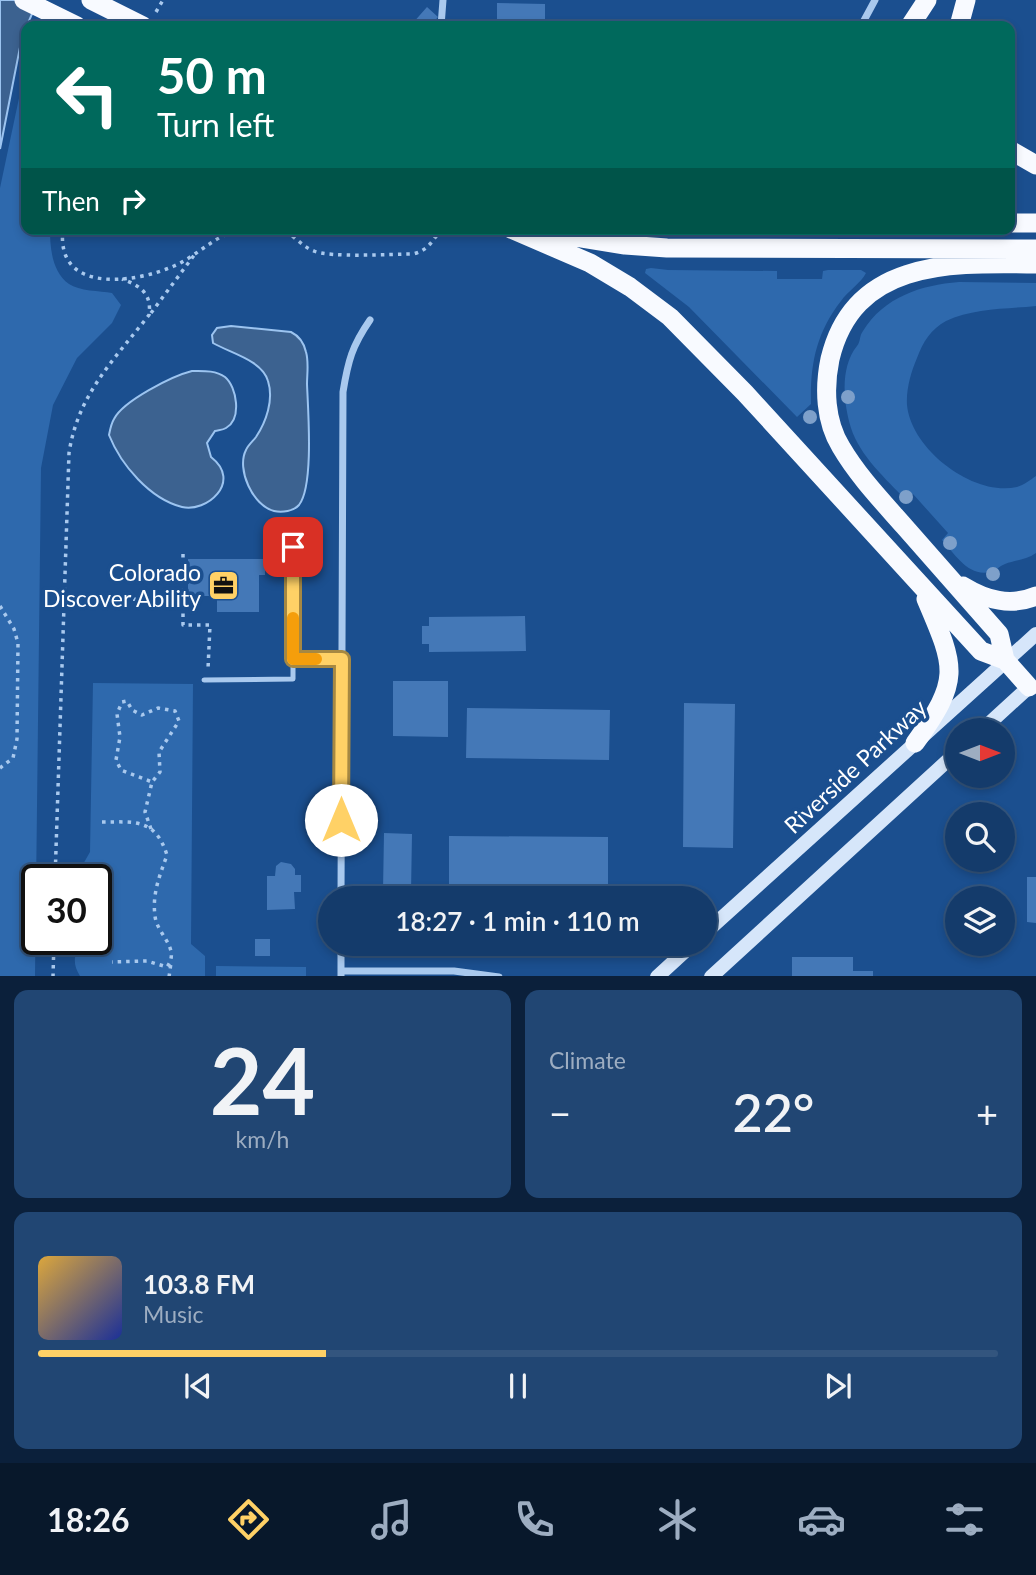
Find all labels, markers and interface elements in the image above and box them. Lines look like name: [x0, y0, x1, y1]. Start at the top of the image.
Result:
text: 50 m: [157, 46, 267, 104]
icon: left: [42, 49, 133, 140]
text: Turn left: [157, 105, 274, 144]
icon: right: [114, 182, 152, 220]
text: Then: [42, 185, 100, 217]
pin: [263, 517, 323, 577]
icon: arrive: [274, 528, 312, 566]
place label: Colorado Discover Ability: [43, 558, 201, 612]
office icon: Colorado Discover Ability: [207, 568, 241, 602]
street label: Riverside Parkway: [778, 693, 932, 839]
north arrow: [945, 718, 1015, 788]
map controls: [945, 718, 1015, 956]
position arrow: [304, 783, 378, 857]
button: search: [945, 802, 1015, 872]
speed limit sign: 30: [21, 864, 112, 955]
button: layers: [945, 886, 1015, 956]
text: 18:27 · 1 min · 110 m: [395, 905, 640, 937]
text: 24: [210, 1025, 315, 1134]
text: Climate: [549, 1046, 626, 1074]
text: 22°: [733, 1081, 814, 1143]
text: −: [549, 1090, 571, 1136]
text: +: [976, 1090, 998, 1136]
text: km/h: [236, 1125, 289, 1153]
text: 103.8 FM: [143, 1268, 255, 1300]
text: Music: [143, 1300, 203, 1328]
icon: previous: [179, 1367, 217, 1405]
icon: pause: [499, 1367, 537, 1405]
icon: next: [819, 1367, 857, 1405]
icon: directions: [224, 1495, 273, 1544]
icon: music: [367, 1495, 416, 1544]
icon: phone: [510, 1495, 559, 1544]
icon: climate: [653, 1495, 702, 1544]
icon: car: [797, 1495, 846, 1544]
icon: filters: [940, 1495, 989, 1544]
text: 18:26: [47, 1500, 130, 1539]

